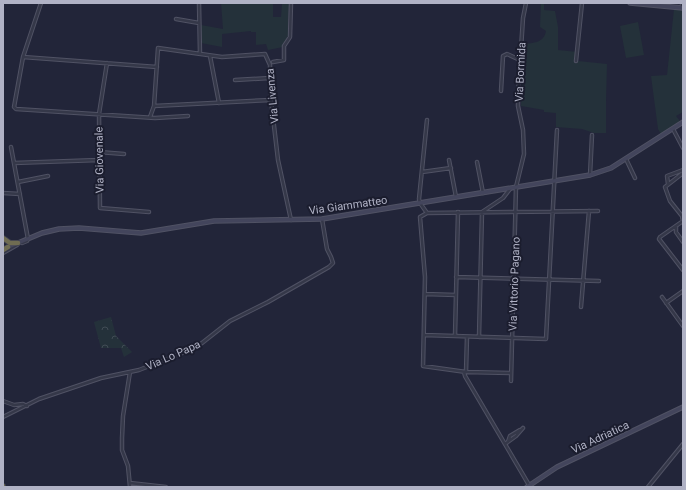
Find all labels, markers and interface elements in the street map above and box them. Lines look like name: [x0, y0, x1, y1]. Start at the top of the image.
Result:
street label: Via Bormida: [512, 42, 529, 102]
street label: Via Livenza: [264, 68, 281, 124]
street label: Via Giovenale: [92, 127, 107, 193]
street label: Via Giammatteo: [308, 194, 388, 217]
street label: Via Vittorio Pagano: [506, 237, 523, 331]
street label: Via Lo Papa: [144, 338, 203, 373]
street label: Via Adriatica: [569, 418, 631, 456]

